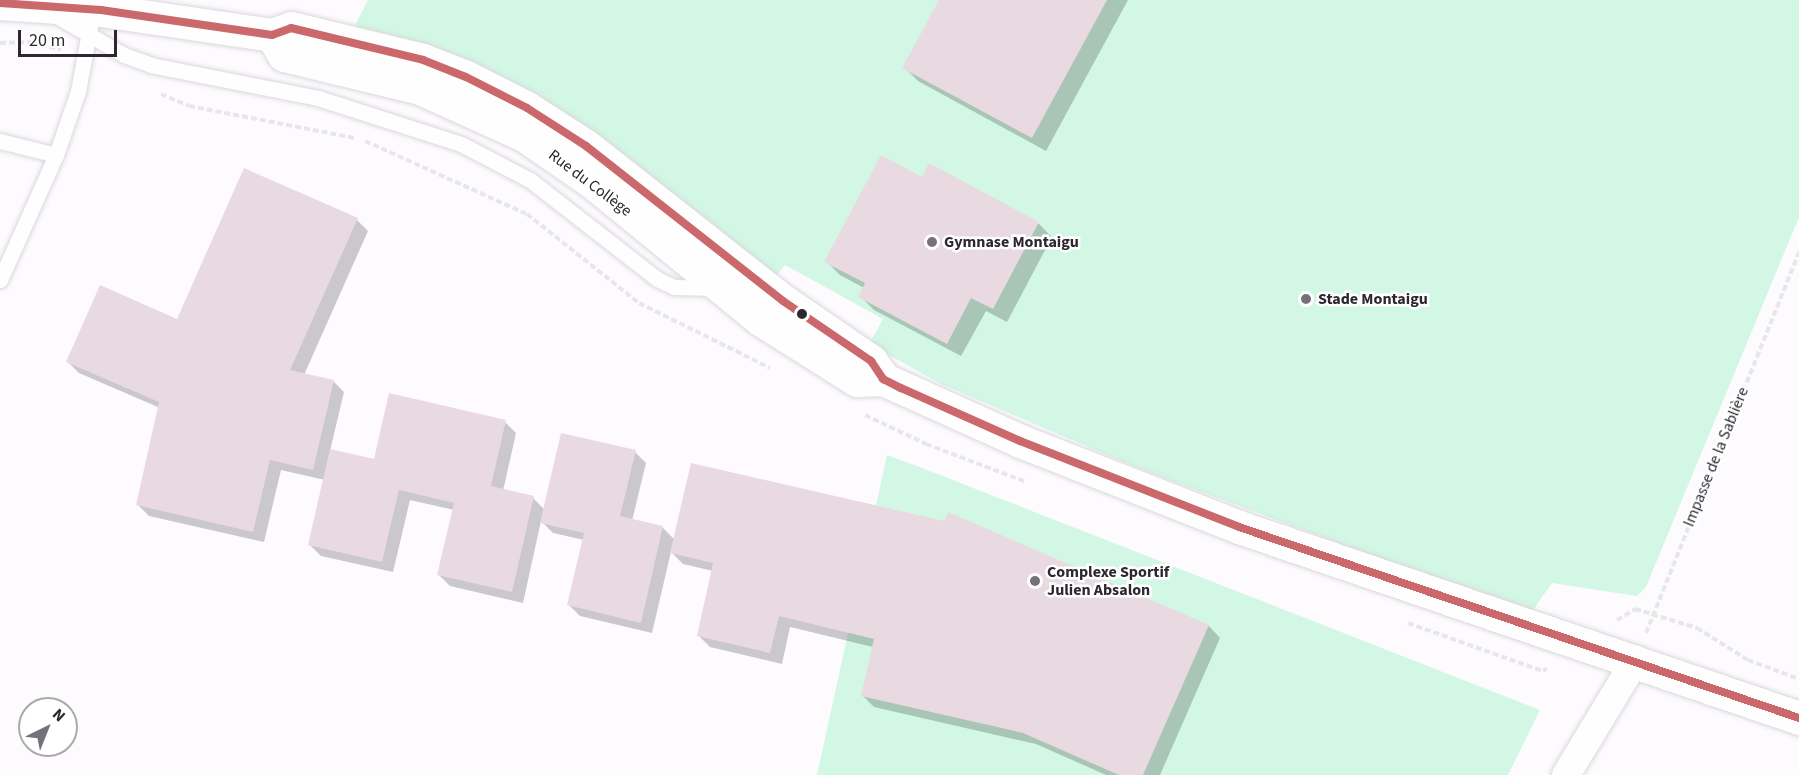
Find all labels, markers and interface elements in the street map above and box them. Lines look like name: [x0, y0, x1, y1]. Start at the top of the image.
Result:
scale bar: [21, 18, 120, 56]
text: 20 m: [29, 28, 65, 53]
street label: Rue du Collège: [545, 145, 635, 221]
place label: Gymnase Montaigu: [944, 232, 1079, 252]
marker: Gymnase Montaigu: [925, 235, 939, 249]
place label: Stade Montaigu: [1318, 289, 1428, 309]
marker: Stade Montaigu: [1299, 292, 1313, 306]
unlabelled marker: [796, 308, 808, 320]
street label: Impasse de la Sablière: [1679, 384, 1753, 530]
place label: Complexe Sportif Julien Absalon: [1047, 562, 1169, 600]
marker: Complexe Sportif Julien Absalon: [1028, 574, 1042, 588]
north arrow: [18, 697, 78, 757]
text: N: [48, 704, 70, 727]

